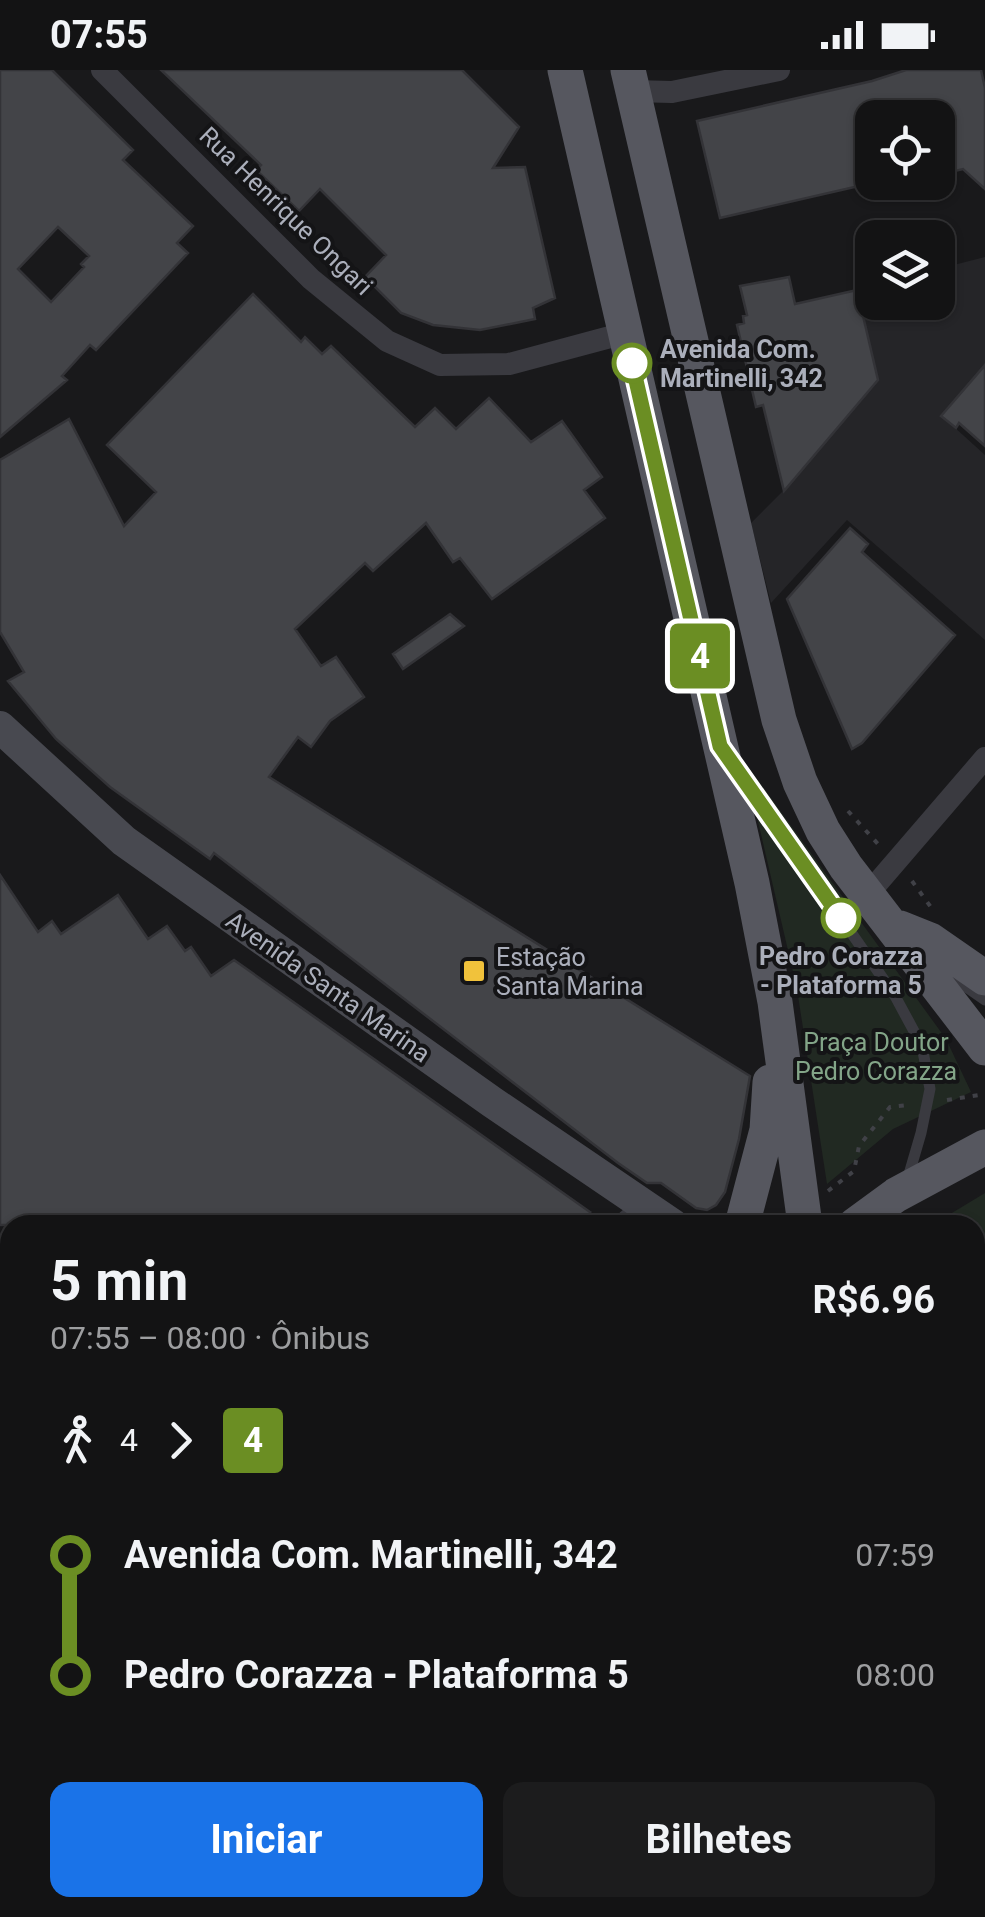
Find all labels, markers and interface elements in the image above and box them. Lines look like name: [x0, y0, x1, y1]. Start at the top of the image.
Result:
text: 07:55: [50, 13, 148, 57]
map controls: [855, 100, 955, 320]
button: locate: [855, 100, 955, 200]
street label: Rua Henrique Ongari: [194, 121, 378, 301]
button: layers: [855, 220, 955, 320]
place label: Avenida Com. Martinelli, 342: [660, 335, 823, 393]
marker: Avenida Com. Martinelli, 342: [613, 344, 651, 382]
line badge: 4: [668, 624, 732, 688]
text: 4: [690, 636, 710, 677]
marker: Pedro Corazza - Plataforma 5: [822, 899, 860, 937]
street label: Avenida Santa Marina: [220, 906, 436, 1068]
place label: Pedro Corazza - Plataforma 5: [759, 942, 923, 1000]
place label: Estação Santa Marina: [496, 943, 644, 1001]
marker: Estação Santa Marina: [461, 958, 487, 984]
park label: Praça Doutor Pedro Corazza: [795, 1028, 957, 1086]
text: 5 min: [50, 1249, 188, 1313]
text: R$6.96: [812, 1278, 935, 1322]
text: 07:55 – 08:00 · Ônibus: [50, 1319, 370, 1357]
icon: walk: [50, 1413, 105, 1468]
icon: forward: [153, 1413, 208, 1468]
text: 4: [243, 1420, 263, 1461]
text: 4: [120, 1421, 138, 1459]
text: Avenida Com. Martinelli, 342: [124, 1533, 618, 1577]
text: 07:59: [855, 1536, 935, 1574]
text: Pedro Corazza - Plataforma 5: [124, 1653, 629, 1697]
text: 08:00: [855, 1656, 935, 1694]
button: Iniciar: [50, 1782, 483, 1897]
button: Bilhetes: [503, 1782, 935, 1897]

